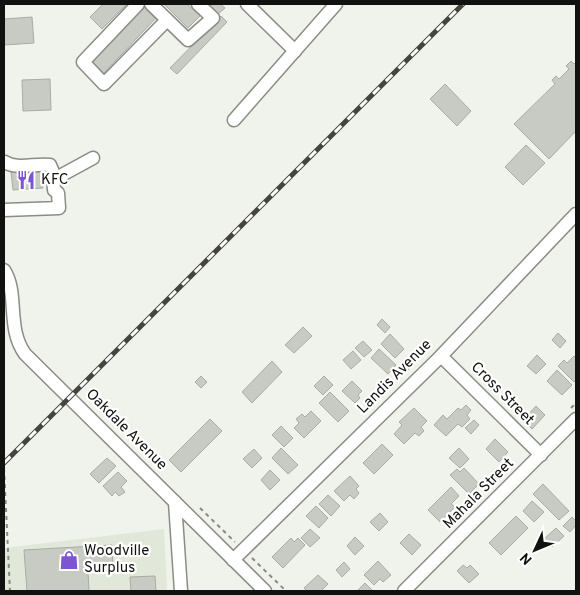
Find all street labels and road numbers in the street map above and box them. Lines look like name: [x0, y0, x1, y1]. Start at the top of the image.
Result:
street label: Landis Avenue: [354, 336, 436, 418]
street label: Cross Street: [466, 358, 538, 430]
street label: Oakdale Avenue: [81, 385, 171, 475]
street label: Mahala Street: [440, 455, 518, 533]

